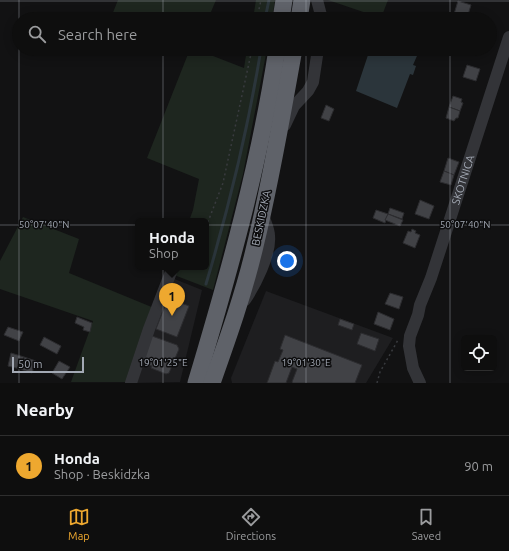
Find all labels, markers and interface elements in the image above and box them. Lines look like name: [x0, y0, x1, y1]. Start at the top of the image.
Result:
search box: [12, 12, 497, 56]
icon: search: [26, 23, 48, 45]
text: Search here: [58, 26, 137, 43]
street label: SKOTNICA: [449, 153, 477, 206]
street label: BESKIDZKA: [249, 188, 273, 247]
popup: [135, 218, 209, 270]
text: 50°07'40"N: [19, 219, 69, 230]
text: 50°07'40"N: [440, 219, 490, 230]
text: Honda: [149, 229, 195, 246]
text: Shop: [149, 246, 179, 260]
your location: [277, 251, 297, 271]
pin: 1: [159, 283, 185, 316]
map controls: [461, 335, 497, 371]
button: locate: [461, 335, 497, 371]
scale bar: [12, 355, 84, 374]
text: 19°01'25"E: [138, 357, 188, 368]
text: 19°01'30"E: [281, 357, 331, 368]
text: 50 m: [18, 358, 42, 370]
text: Nearby: [16, 400, 74, 419]
text: Honda: [54, 450, 100, 467]
text: 1: [25, 459, 33, 473]
text: 90 m: [464, 459, 493, 473]
text: Shop · Beskidzka: [54, 467, 150, 481]
tab: Map: [68, 506, 90, 542]
tab: Directions: [226, 506, 276, 542]
tab: Saved: [412, 506, 441, 542]

